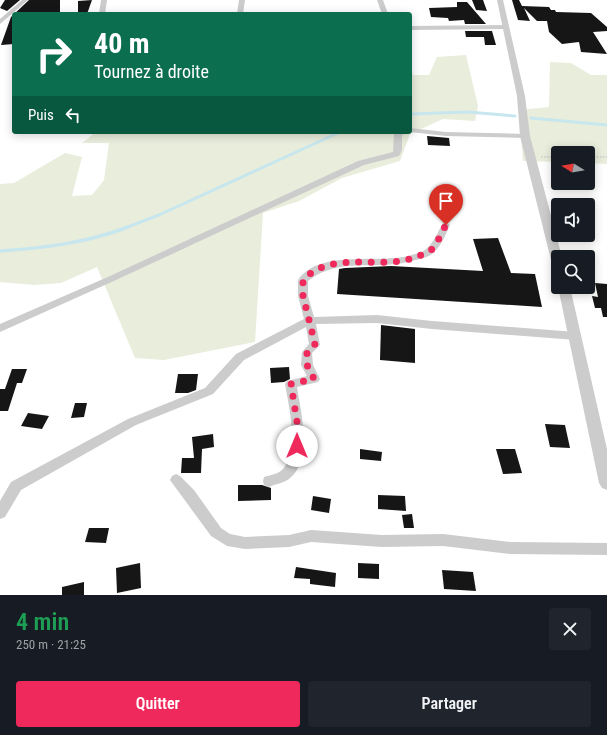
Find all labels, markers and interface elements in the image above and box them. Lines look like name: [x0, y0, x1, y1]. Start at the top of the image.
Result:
text: 40 m: [94, 27, 150, 60]
icon: right: [28, 28, 80, 80]
text: Tournez à droite: [94, 61, 209, 82]
icon: left: [62, 104, 84, 126]
text: Puis: [28, 106, 54, 124]
north arrow: [551, 146, 595, 190]
map controls: [551, 146, 595, 294]
pin: [429, 184, 463, 225]
icon: arrive: [435, 190, 457, 212]
button: sound: [551, 198, 595, 242]
button: search: [551, 250, 595, 294]
position arrow: [276, 425, 318, 467]
text: 4 min: [16, 608, 69, 636]
button: close: [549, 608, 591, 650]
text: 250 m · 21:25: [16, 637, 86, 652]
button: Quitter: [16, 681, 300, 727]
button: Partager: [308, 681, 591, 727]

